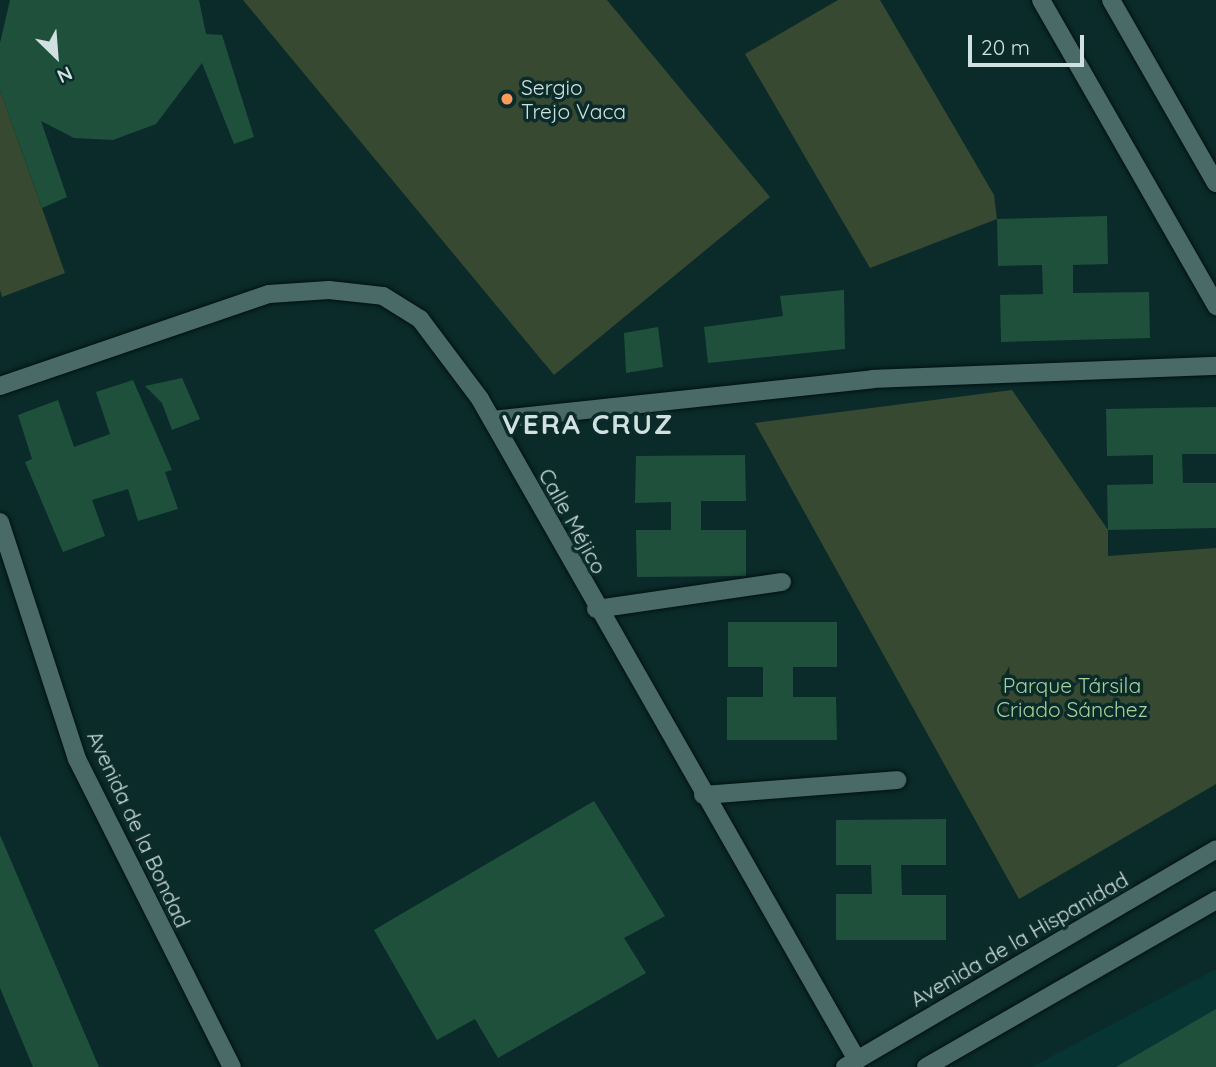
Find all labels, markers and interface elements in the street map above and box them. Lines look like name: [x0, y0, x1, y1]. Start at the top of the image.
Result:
north arrow: [21, 21, 91, 91]
scale bar: [971, 21, 1086, 65]
text: 20 m: [981, 34, 1030, 60]
text: N: [53, 61, 76, 89]
place label: Sergio Trejo Vaca: [521, 74, 626, 124]
marker: Sergio Trejo Vaca: [499, 91, 515, 107]
district label: VERA CRUZ: [503, 407, 673, 441]
street label: Calle Méjico: [534, 464, 612, 578]
park label: Parque Társila Criado Sánchez: [996, 672, 1148, 722]
street label: Avenida de la Bondad: [82, 727, 196, 931]
street label: Avenida de la Hispanidad: [906, 866, 1132, 1012]

